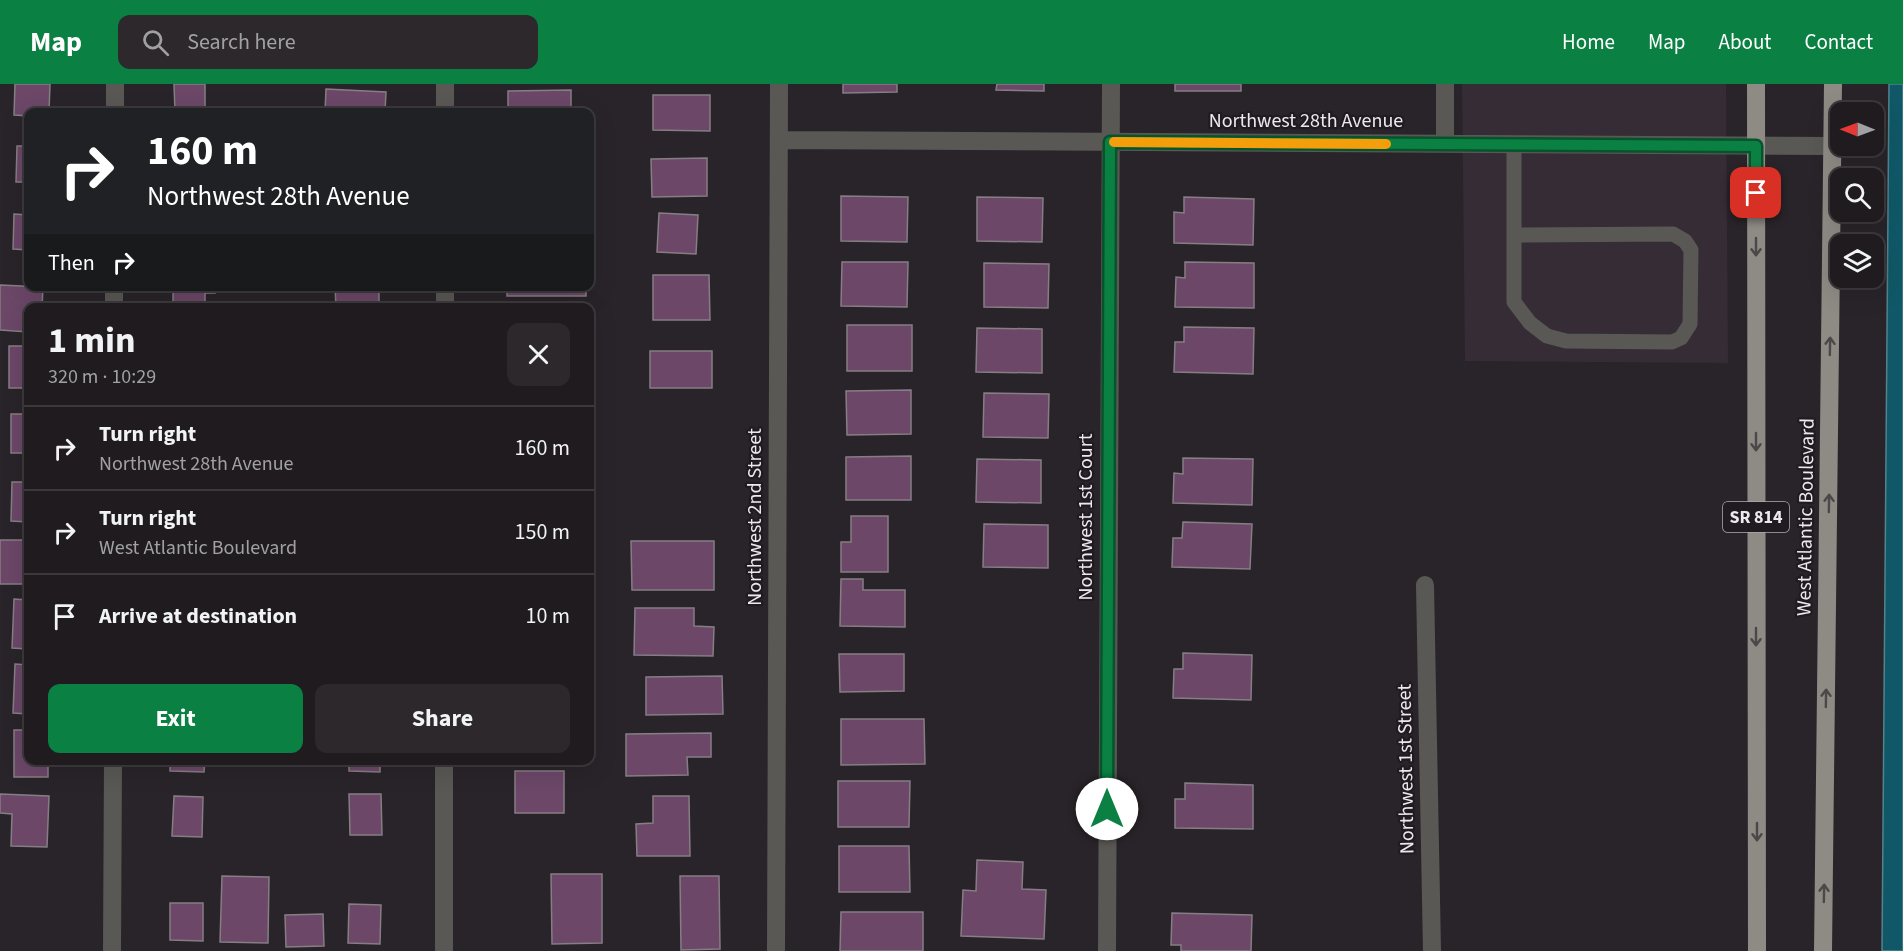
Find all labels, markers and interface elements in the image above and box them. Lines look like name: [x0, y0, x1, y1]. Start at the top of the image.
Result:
search box: [118, 15, 538, 69]
text: Map: [30, 22, 82, 62]
icon: search: [139, 26, 172, 59]
text: Search here: [187, 26, 296, 58]
text: Home: [1562, 27, 1615, 57]
text: Map: [1648, 27, 1686, 57]
text: About: [1719, 27, 1771, 57]
text: Contact: [1804, 27, 1873, 57]
north arrow: [1830, 102, 1884, 156]
map controls: [1830, 102, 1884, 288]
street label: Northwest 28th Avenue: [1209, 107, 1403, 135]
text: 160 m: [147, 121, 258, 181]
icon: right: [48, 132, 126, 210]
pin: [1730, 167, 1781, 218]
button: search: [1830, 168, 1884, 222]
icon: arrive: [1739, 176, 1772, 209]
text: Northwest 28th Avenue: [147, 177, 410, 216]
button: layers: [1830, 234, 1884, 288]
one-way arrow: [1750, 237, 1762, 257]
icon: right: [107, 246, 140, 279]
text: Then: [48, 247, 95, 279]
text: 1 min: [48, 315, 136, 366]
button: close: [507, 323, 570, 386]
one-way arrow: [1825, 337, 1836, 357]
text: 320 m · 10:29: [48, 363, 156, 391]
text: Turn right: [99, 418, 196, 450]
street label: West Atlantic Boulevard: [1790, 418, 1822, 616]
street label: Northwest 2nd Street: [741, 428, 769, 606]
icon: right: [48, 432, 81, 465]
text: 160 m: [515, 432, 570, 464]
one-way arrow: [1750, 432, 1762, 452]
street label: Northwest 1st Court: [1072, 433, 1100, 600]
text: Northwest 28th Avenue: [99, 450, 294, 478]
one-way arrow: [1823, 493, 1834, 513]
text: Turn right: [99, 502, 196, 534]
road number: SR 814: [1723, 502, 1789, 532]
icon: right: [48, 516, 81, 549]
text: 150 m: [515, 516, 570, 548]
text: West Atlantic Boulevard: [99, 534, 297, 562]
icon: arrive: [48, 600, 81, 633]
text: Arrive at destination: [99, 600, 297, 632]
text: 10 m: [525, 600, 570, 632]
one-way arrow: [1750, 627, 1762, 647]
street label: Northwest 1st Street: [1391, 683, 1421, 854]
button: Exit: [48, 684, 303, 753]
button: Share: [315, 684, 570, 753]
one-way arrow: [1820, 688, 1832, 708]
position arrow: [1075, 777, 1139, 841]
one-way arrow: [1751, 822, 1763, 842]
one-way arrow: [1818, 883, 1830, 903]

